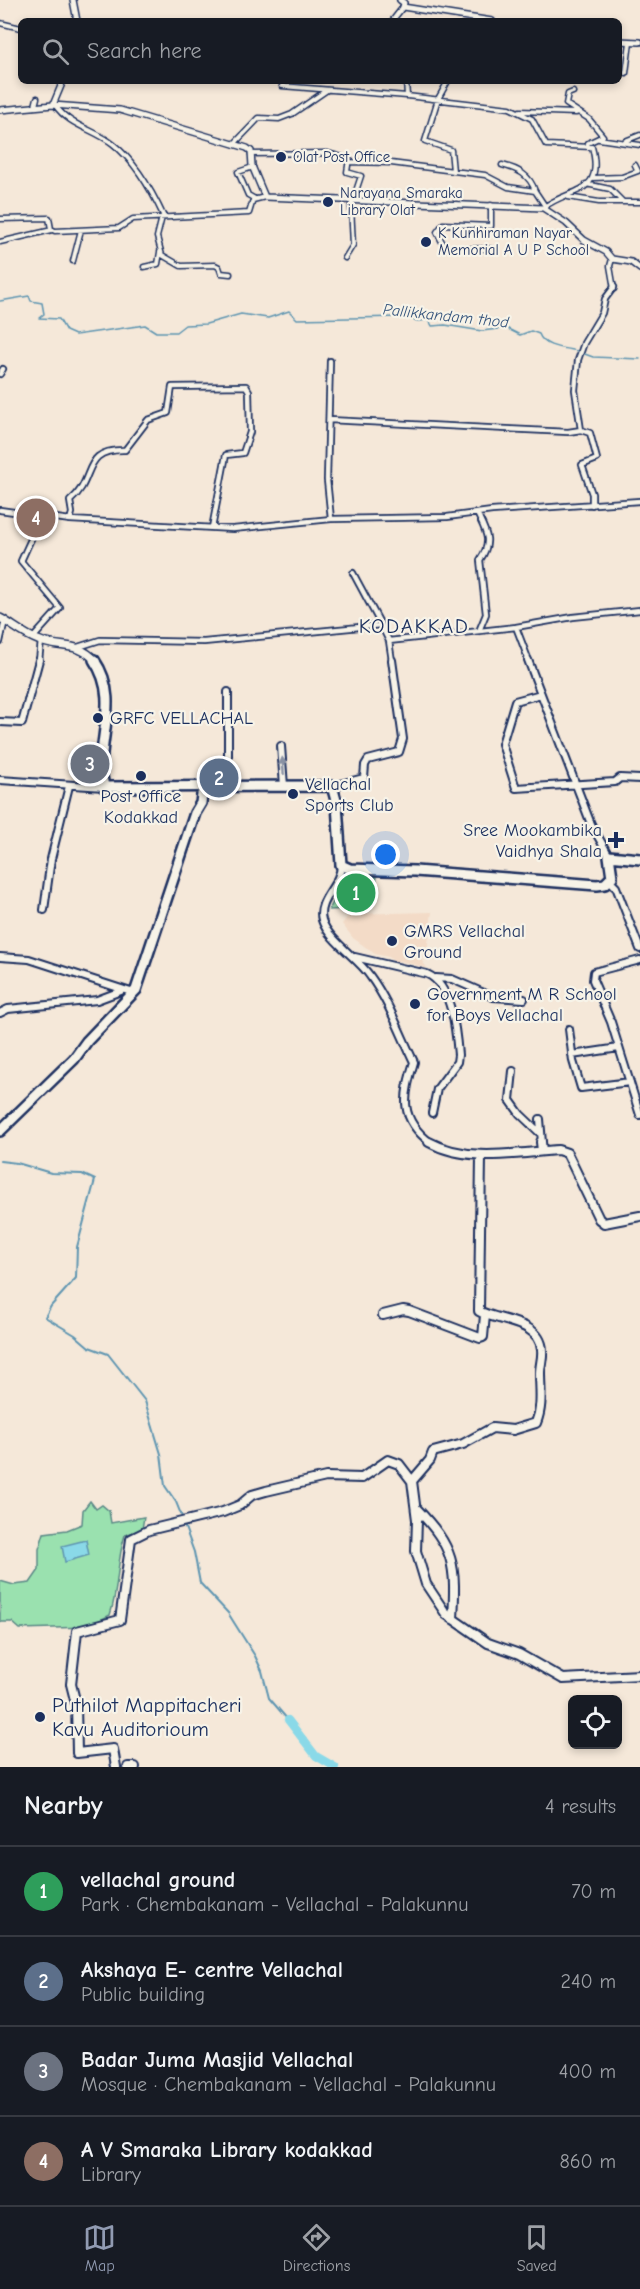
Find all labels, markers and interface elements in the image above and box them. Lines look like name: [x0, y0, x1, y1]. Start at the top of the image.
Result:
search box: [18, 18, 622, 84]
icon: search: [39, 35, 72, 68]
text: Search here: [87, 38, 202, 64]
place label: Olat Post Office: [293, 148, 391, 166]
marker: Olat Post Office: [274, 150, 288, 164]
place label: Narayana Smaraka Library Olat: [340, 184, 463, 219]
marker: Narayana Smaraka Library Olat: [321, 195, 335, 209]
place label: K Kunhiraman Nayar Memorial A U P School: [438, 224, 589, 259]
marker: K Kunhiraman Nayar Memorial A U P School: [419, 235, 433, 249]
water label: Pallikkandam thod: [382, 300, 510, 332]
pin: 4: [16, 496, 56, 540]
district label: KODAKKAD: [359, 614, 469, 638]
place label: GRFC VELLACHAL: [110, 708, 253, 729]
marker: GRFC VELLACHAL: [91, 711, 105, 725]
pin: 3: [70, 742, 110, 786]
pin: 2: [200, 756, 238, 800]
one-way arrow: [278, 756, 288, 775]
marker: Post Office Kodakkad: [134, 769, 148, 783]
place label: Vellachal Sports Club: [305, 774, 394, 816]
place label: Post Office Kodakkad: [101, 786, 181, 828]
marker: Vellachal Sports Club: [286, 787, 300, 801]
place label: Sree Mookambika Vaidhya Shala: [463, 820, 602, 862]
marker: Sree Mookambika Vaidhya Shala: [607, 831, 625, 849]
your location: [371, 840, 400, 869]
pin: 1: [336, 870, 376, 916]
place label: GMRS Vellachal Ground: [404, 921, 525, 963]
marker: GMRS Vellachal Ground: [385, 934, 399, 948]
place label: Government M R School for Boys Vellachal: [426, 984, 617, 1026]
marker: Government M R School for Boys Vellachal: [408, 997, 422, 1011]
place label: Puthilot Mappitacheri Kavu Auditorioum: [52, 1693, 242, 1741]
map controls: [568, 1695, 622, 1749]
button: locate: [568, 1695, 622, 1749]
marker: Puthilot Mappitacheri Kavu Auditorioum: [33, 1710, 47, 1724]
text: Nearby: [24, 1791, 103, 1821]
text: 4 results: [545, 1795, 616, 1818]
text: vellachal ground: [81, 1867, 235, 1893]
text: 1: [40, 1880, 47, 1903]
text: 70 m: [571, 1880, 616, 1903]
text: Park · Chembakanam - Vellachal - Palakunnu: [81, 1893, 468, 1916]
text: Akshaya E- centre Vellachal: [81, 1957, 343, 1983]
text: 2: [39, 1970, 48, 1993]
text: 240 m: [561, 1970, 616, 1993]
text: Public building: [81, 1983, 205, 2006]
text: Badar Juma Masjid Vellachal: [81, 2047, 353, 2073]
text: 3: [39, 2060, 48, 2083]
text: 400 m: [559, 2060, 616, 2083]
text: Mosque · Chembakanam - Vellachal - Palakunnu: [81, 2073, 496, 2096]
text: A V Smaraka Library kodakkad: [81, 2137, 373, 2163]
text: 4: [39, 2150, 48, 2173]
text: 860 m: [559, 2150, 616, 2173]
text: Library: [81, 2163, 141, 2186]
tab: Map: [83, 2221, 116, 2275]
tab: Directions: [283, 2221, 350, 2275]
tab: Saved: [517, 2221, 557, 2275]

